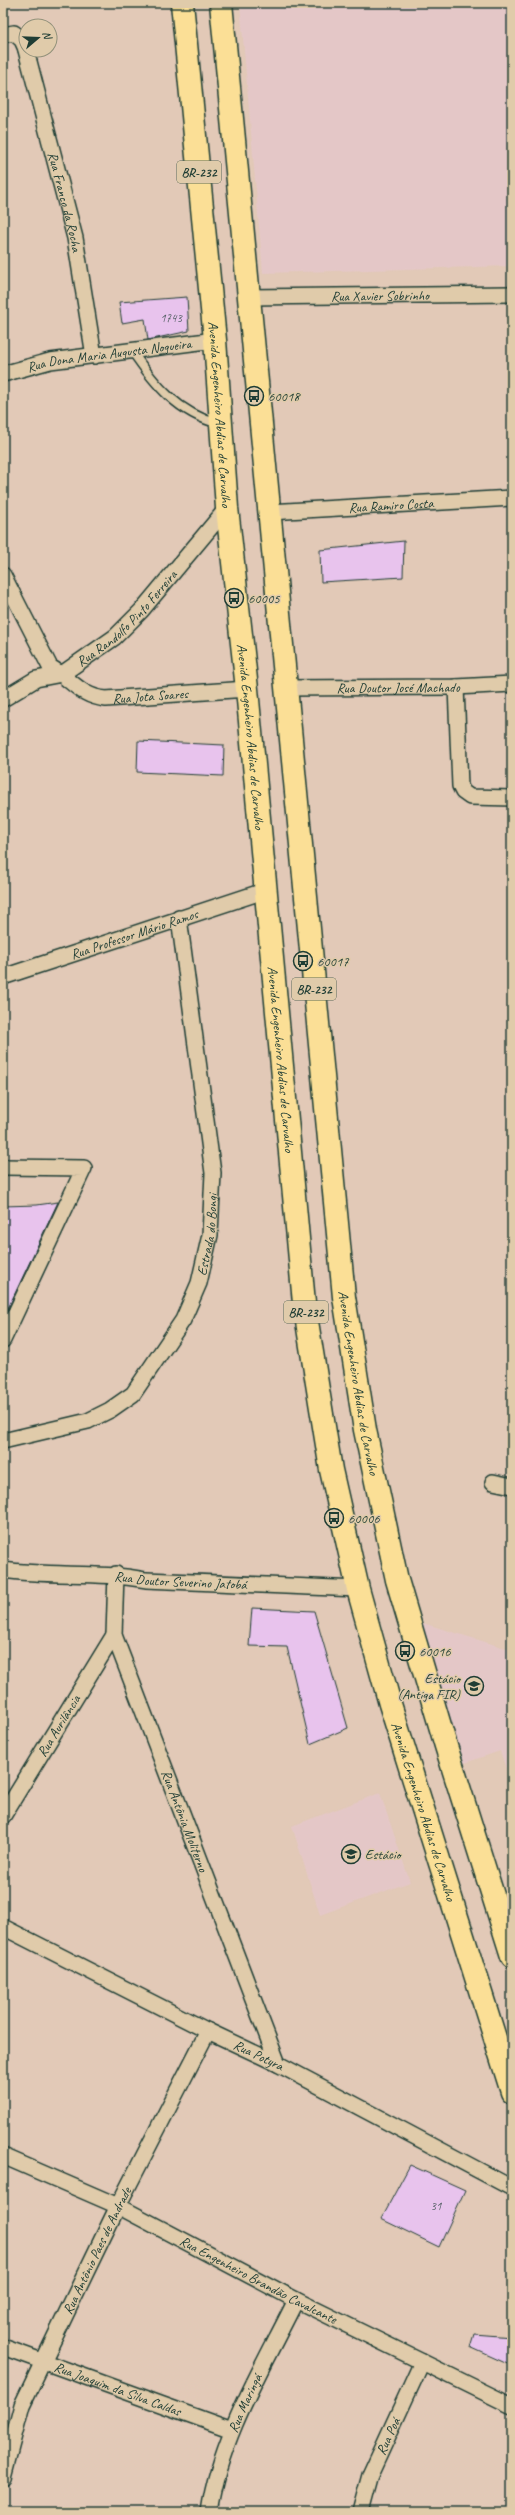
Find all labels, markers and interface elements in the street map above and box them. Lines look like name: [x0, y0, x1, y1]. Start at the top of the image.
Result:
north arrow: [18, 18, 58, 58]
text: N: [40, 29, 56, 42]
street label: Rua Franco da Rocha: [44, 150, 85, 254]
road number: BR-232: [177, 161, 221, 183]
street label: Rua Xavier Sobrinho: [331, 287, 431, 305]
house number: 1743: [160, 310, 183, 326]
street label: Avenida Engenheiro Abdias de Carvalho: [204, 320, 235, 509]
street label: Rua Dona Maria Augusta Nogueira: [25, 335, 193, 376]
bus stop icon: 60018: [243, 385, 265, 407]
place label: 60018: [268, 388, 301, 405]
street label: Rua Ramiro Costa: [348, 495, 435, 516]
street label: Rua Randolfo Pinto Ferreira: [73, 566, 181, 670]
bus stop icon: 60005: [223, 587, 245, 609]
place label: 60005: [248, 590, 280, 607]
street label: Avenida Engenheiro Abdias de Carvalho: [233, 643, 268, 831]
street label: Rua Doutor José Machado: [336, 679, 461, 697]
street label: Rua Jota Soares: [112, 685, 190, 708]
street label: Rua Professor Mário Ramos: [68, 905, 201, 963]
bus stop icon: 60017: [292, 950, 314, 972]
place label: 60017: [317, 953, 349, 970]
street label: Avenida Engenheiro Abdias de Carvalho: [264, 966, 298, 1154]
road number: BR-232: [292, 978, 336, 1000]
street label: Estrada do Bongi: [193, 1191, 221, 1277]
street label: Avenida Engenheiro Abdias de Carvalho: [334, 1290, 383, 1478]
road number: BR-232: [284, 1301, 328, 1323]
bus stop icon: 60006: [323, 1507, 345, 1529]
place label: 60006: [348, 1510, 380, 1527]
street label: Rua Doutor Severino Jatobá: [114, 1568, 249, 1593]
bus stop icon: 60016: [394, 1640, 416, 1662]
place label: 60016: [419, 1643, 451, 1660]
place label: Estácio (Antiga FIR): [397, 1670, 462, 1703]
school or university icon: Estácio (Antiga FIR): [463, 1675, 485, 1697]
street label: Rua Aurilância: [33, 1691, 85, 1760]
street label: Avenida Engenheiro Abdias de Carvalho: [387, 1720, 460, 1904]
street label: Rua Antônia Moliterno: [157, 1768, 212, 1875]
school or university icon: Estácio: [340, 1843, 362, 1865]
place label: Estácio: [365, 1846, 403, 1863]
street label: Rua Potyra: [231, 2036, 287, 2075]
street label: Rua Antônio Paes de Andrade: [59, 2183, 136, 2317]
house number: 31: [431, 2198, 442, 2214]
street label: Rua Engenheiro Brandão Cavalcante: [177, 2232, 341, 2328]
street label: Rua Joaquim da Silva Caldas: [52, 2358, 184, 2420]
street label: Rua Maringá: [224, 2370, 267, 2435]
street label: Rua Poá: [372, 2414, 405, 2458]

